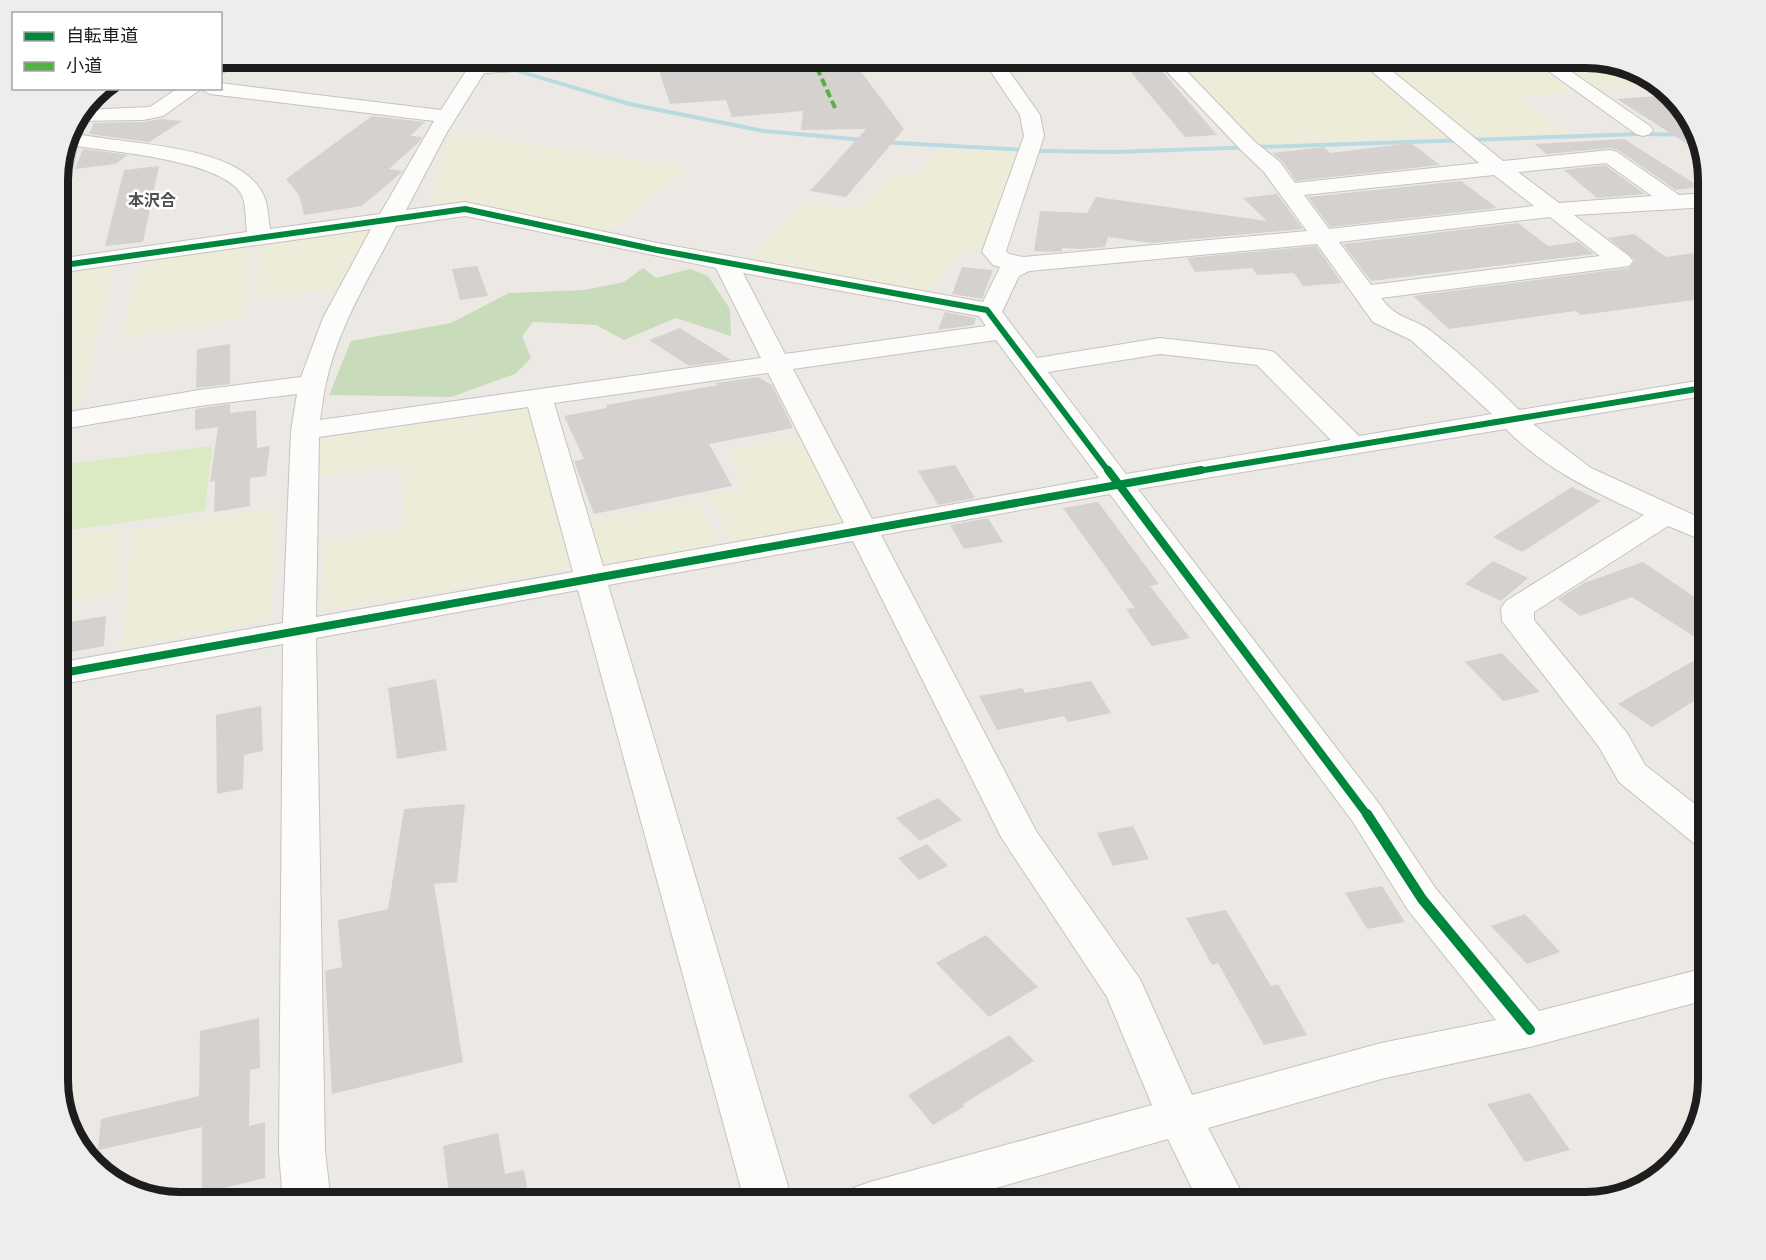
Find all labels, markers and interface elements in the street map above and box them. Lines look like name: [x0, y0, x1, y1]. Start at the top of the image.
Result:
legend: [12, 12, 222, 90]
text: 自転車道: [66, 23, 138, 48]
text: 小道: [66, 53, 102, 78]
district label: 本沢合: [128, 189, 176, 211]

